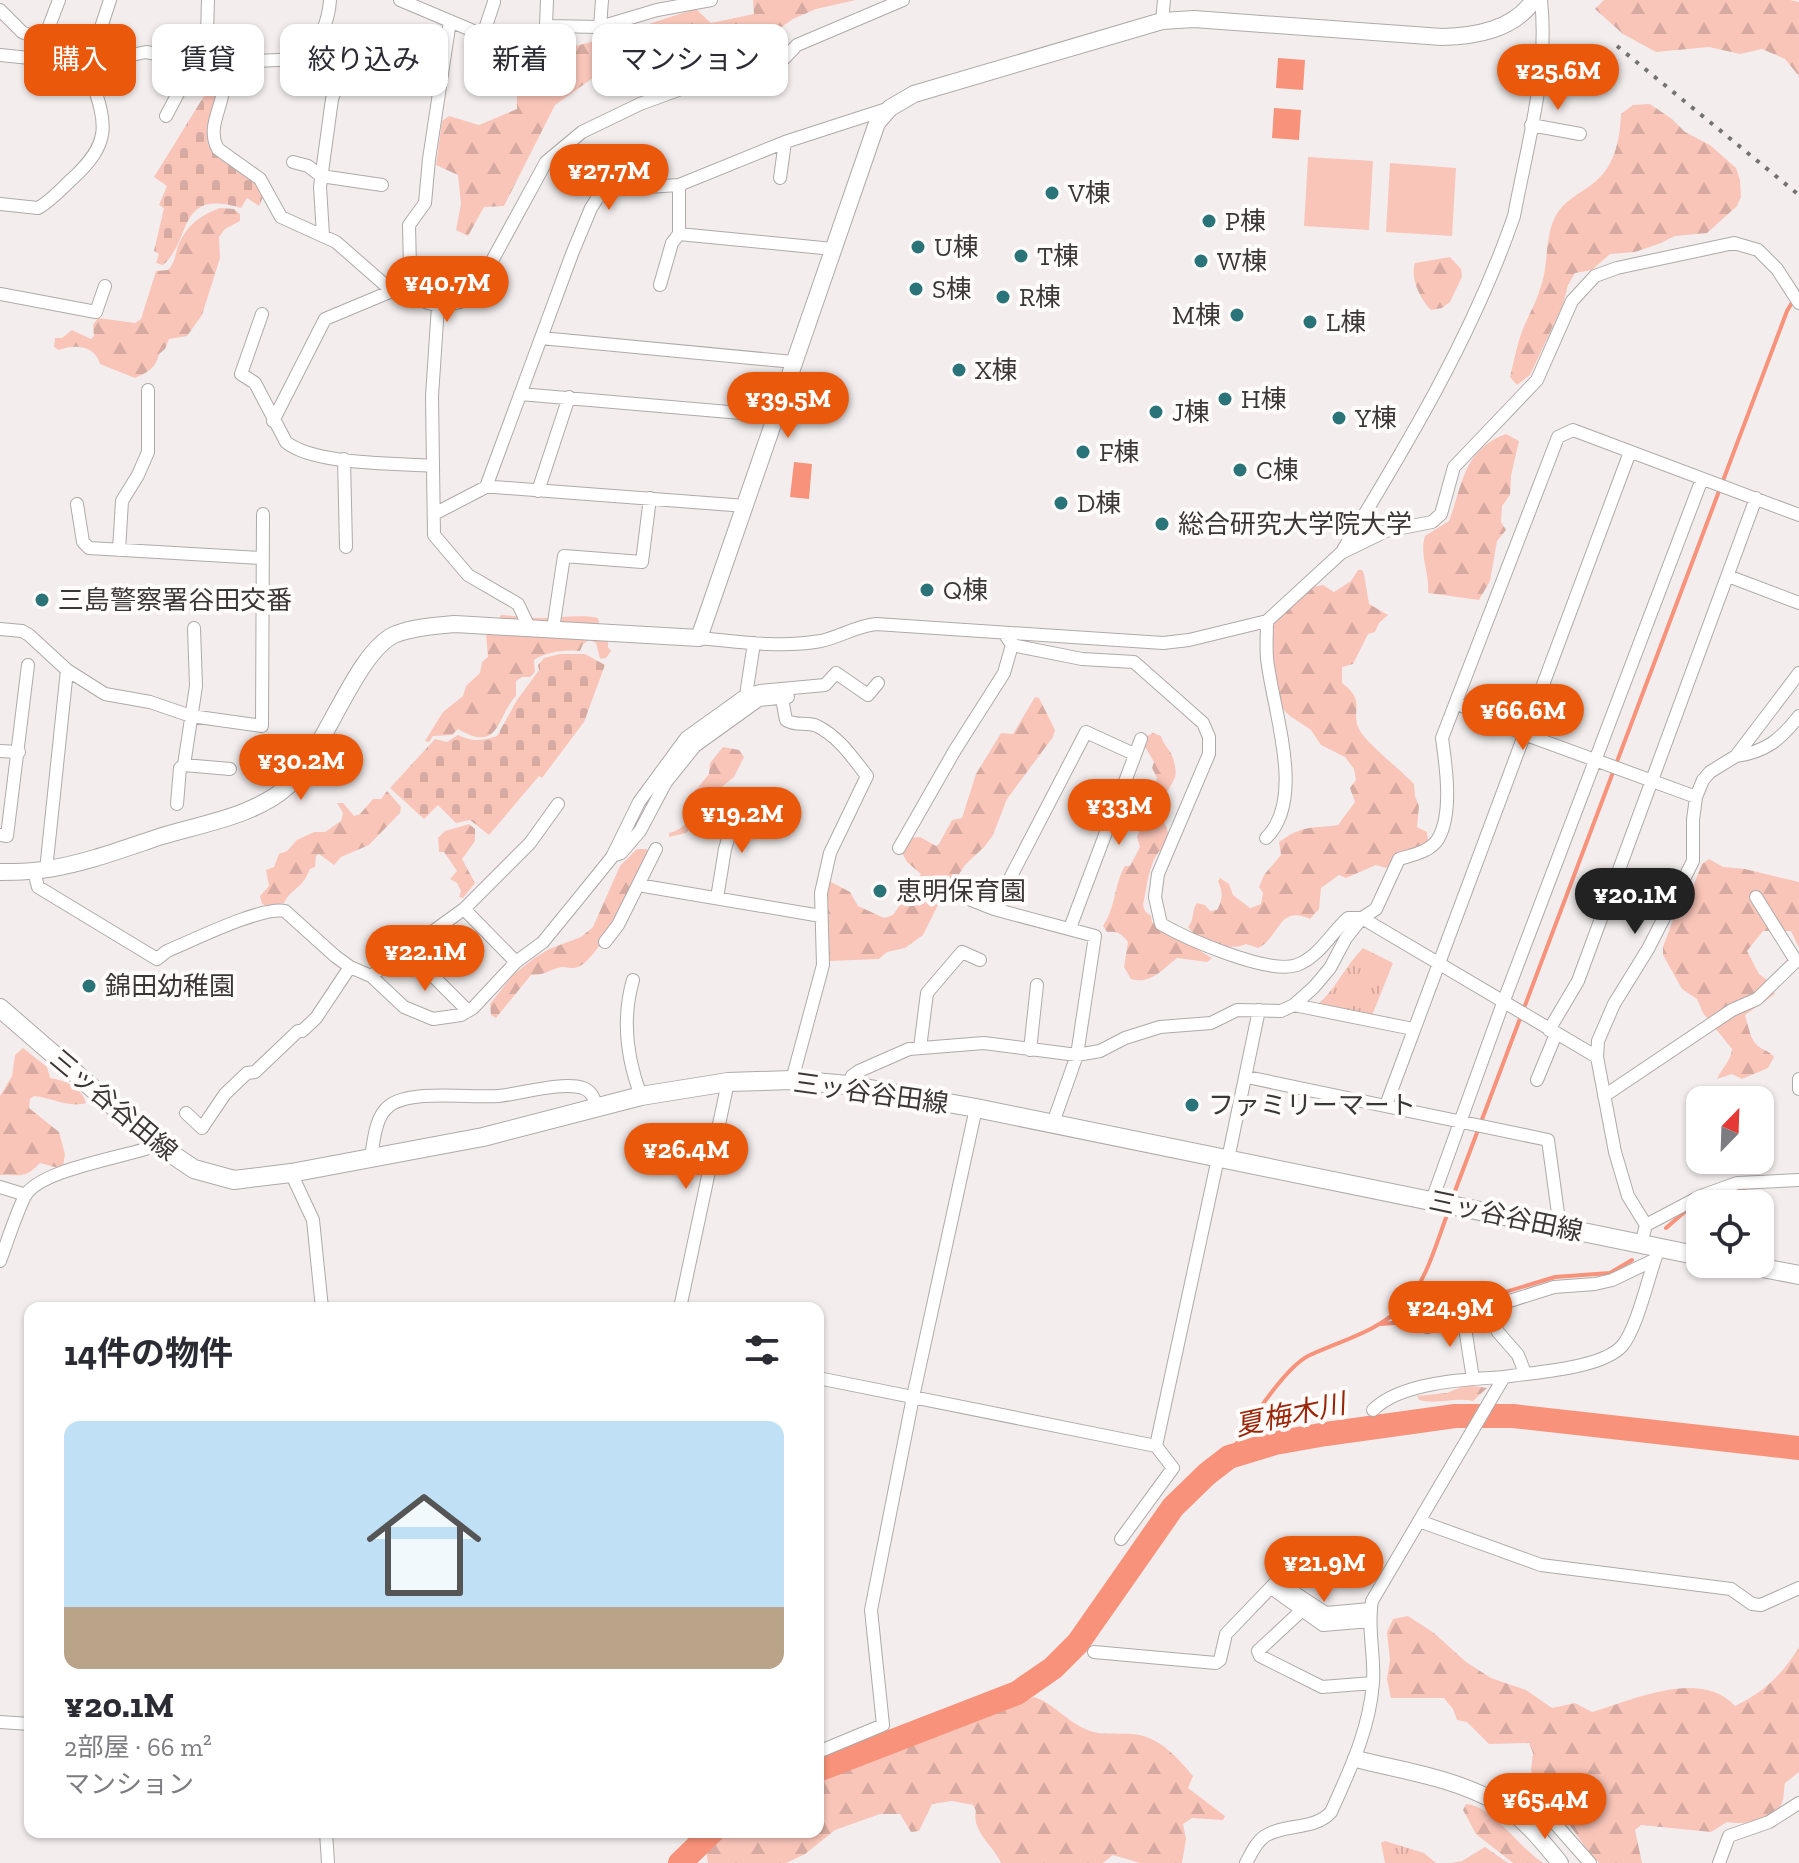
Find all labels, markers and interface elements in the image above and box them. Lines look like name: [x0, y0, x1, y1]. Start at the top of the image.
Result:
chip: 購入: [24, 24, 136, 96]
chip: 賃貸: [152, 24, 264, 96]
chip: 絞り込み: [280, 24, 448, 96]
chip: 新着: [464, 24, 576, 96]
chip: マンション: [592, 24, 788, 96]
pin: ¥25.6M: [1493, 44, 1623, 112]
text: ¥25.6M: [1515, 54, 1601, 86]
pin: ¥27.7M: [544, 144, 674, 212]
text: ¥27.7M: [568, 154, 650, 186]
place label: V棟: [1067, 177, 1111, 209]
marker: V棟: [1043, 184, 1061, 202]
place label: P棟: [1225, 205, 1266, 237]
marker: P棟: [1200, 212, 1218, 230]
place label: U棟: [934, 231, 979, 263]
marker: U棟: [909, 238, 927, 256]
place label: T棟: [1037, 240, 1079, 272]
place label: W棟: [1217, 245, 1267, 277]
marker: T棟: [1012, 247, 1030, 265]
marker: W棟: [1192, 252, 1210, 270]
pin: ¥40.7M: [382, 256, 512, 324]
text: ¥40.7M: [404, 266, 490, 298]
place label: S棟: [932, 273, 972, 305]
marker: S棟: [907, 280, 925, 298]
place label: R棟: [1019, 281, 1061, 313]
marker: R棟: [994, 288, 1012, 306]
place label: M棟: [1172, 299, 1221, 331]
marker: M棟: [1228, 306, 1246, 324]
place label: L棟: [1326, 306, 1366, 338]
marker: L棟: [1301, 313, 1319, 331]
place label: X棟: [975, 354, 1017, 386]
marker: X棟: [950, 361, 968, 379]
pin: ¥39.5M: [723, 372, 853, 440]
text: ¥39.5M: [745, 382, 831, 414]
place label: H棟: [1241, 383, 1287, 415]
marker: H棟: [1216, 390, 1234, 408]
place label: J棟: [1172, 396, 1210, 428]
place label: Y棟: [1354, 402, 1397, 434]
marker: J棟: [1147, 403, 1165, 421]
marker: Y棟: [1330, 409, 1348, 427]
place label: F棟: [1099, 436, 1140, 468]
marker: F棟: [1074, 443, 1092, 461]
place label: C棟: [1256, 454, 1299, 486]
marker: C棟: [1231, 461, 1249, 479]
place label: D棟: [1077, 487, 1121, 519]
marker: D棟: [1052, 494, 1070, 512]
place label: 総合研究大学院大学: [1178, 508, 1412, 540]
marker: 総合研究大学院大学: [1153, 515, 1171, 533]
place label: Q棟: [943, 574, 988, 606]
marker: Q棟: [918, 581, 936, 599]
place label: 三島警察署谷田交番: [58, 584, 292, 616]
marker: 三島警察署谷田交番: [33, 591, 51, 609]
pin: ¥66.6M: [1458, 684, 1588, 752]
text: ¥66.6M: [1480, 694, 1566, 726]
pin: ¥30.2M: [236, 734, 366, 802]
text: ¥30.2M: [257, 744, 345, 776]
pin: ¥33M: [1072, 779, 1166, 847]
pin: ¥19.2M: [677, 787, 807, 855]
text: ¥33M: [1086, 789, 1152, 821]
text: ¥19.2M: [700, 797, 784, 829]
pin: ¥20.1M: [1570, 868, 1700, 936]
place label: 恵明保育園: [896, 875, 1026, 907]
text: ¥20.1M: [1593, 878, 1677, 910]
marker: 恵明保育園: [871, 882, 889, 900]
pin: ¥22.1M: [360, 925, 490, 993]
text: ¥22.1M: [383, 935, 467, 967]
place label: 錦田幼稚園: [105, 970, 235, 1002]
marker: 錦田幼稚園: [80, 977, 98, 995]
street label: 三ッ谷谷田線: [44, 1043, 184, 1167]
street label: 三ッ谷谷田線: [792, 1066, 950, 1120]
north arrow: [1686, 1086, 1774, 1174]
map controls: [1686, 1086, 1774, 1278]
place label: ファミリーマート: [1208, 1089, 1416, 1121]
marker: ファミリーマート: [1183, 1096, 1201, 1114]
pin: ¥26.4M: [621, 1123, 751, 1191]
text: ¥26.4M: [642, 1133, 730, 1165]
street label: 三ッ谷谷田線: [1426, 1184, 1586, 1248]
button: locate: [1686, 1190, 1774, 1278]
pin: ¥24.9M: [1385, 1281, 1515, 1349]
text: ¥24.9M: [1406, 1291, 1494, 1323]
icon: filters: [740, 1328, 784, 1372]
text: 14件の物件: [64, 1333, 233, 1374]
water label: 夏梅木川: [1232, 1386, 1351, 1442]
icon: home: [352, 1473, 496, 1617]
pin: ¥21.9M: [1259, 1536, 1389, 1604]
text: ¥21.9M: [1282, 1546, 1366, 1578]
text: ¥20.1M: [64, 1685, 174, 1726]
text: 2部屋 · 66 m²: [64, 1731, 212, 1763]
text: マンション: [64, 1768, 194, 1800]
pin: ¥65.4M: [1480, 1773, 1610, 1841]
text: ¥65.4M: [1501, 1783, 1589, 1815]

